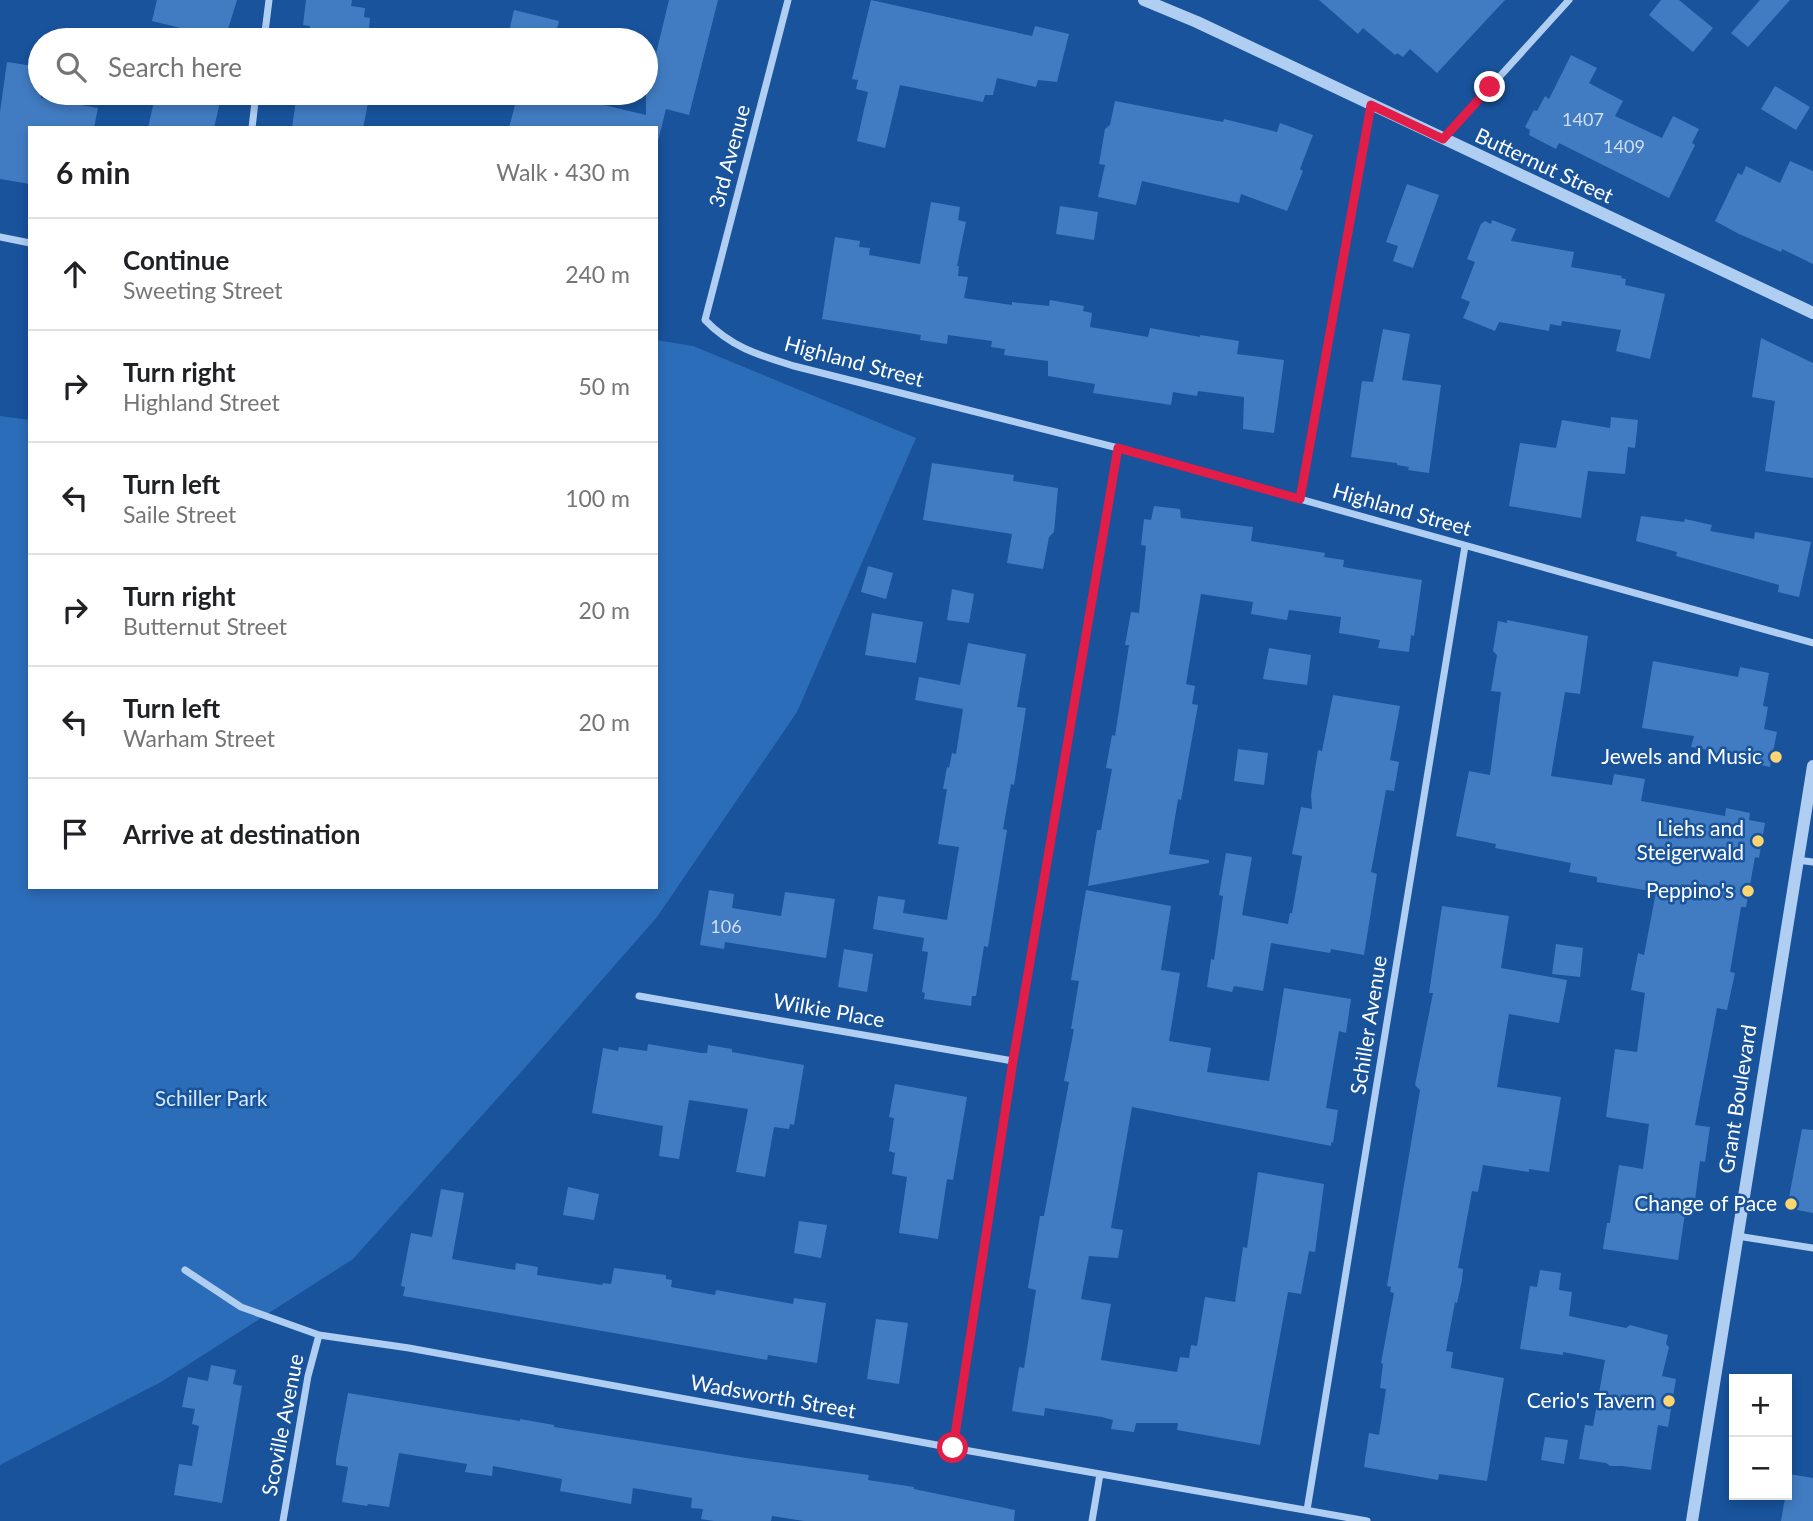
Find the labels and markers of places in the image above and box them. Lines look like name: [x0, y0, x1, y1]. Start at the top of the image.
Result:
place label: Jewels and Music: [1601, 743, 1762, 768]
marker: Jewels and Music: [1768, 749, 1784, 765]
place label: Liehs and Steigerwald: [1636, 815, 1744, 864]
marker: Liehs and Steigerwald: [1750, 833, 1766, 849]
place label: Peppino's: [1646, 877, 1734, 902]
marker: Peppino's: [1740, 883, 1756, 899]
place label: Change of Pace: [1634, 1190, 1777, 1215]
marker: Change of Pace: [1783, 1196, 1799, 1212]
place label: Cerio's Tavern: [1527, 1387, 1655, 1412]
marker: Cerio's Tavern: [1661, 1393, 1677, 1409]

